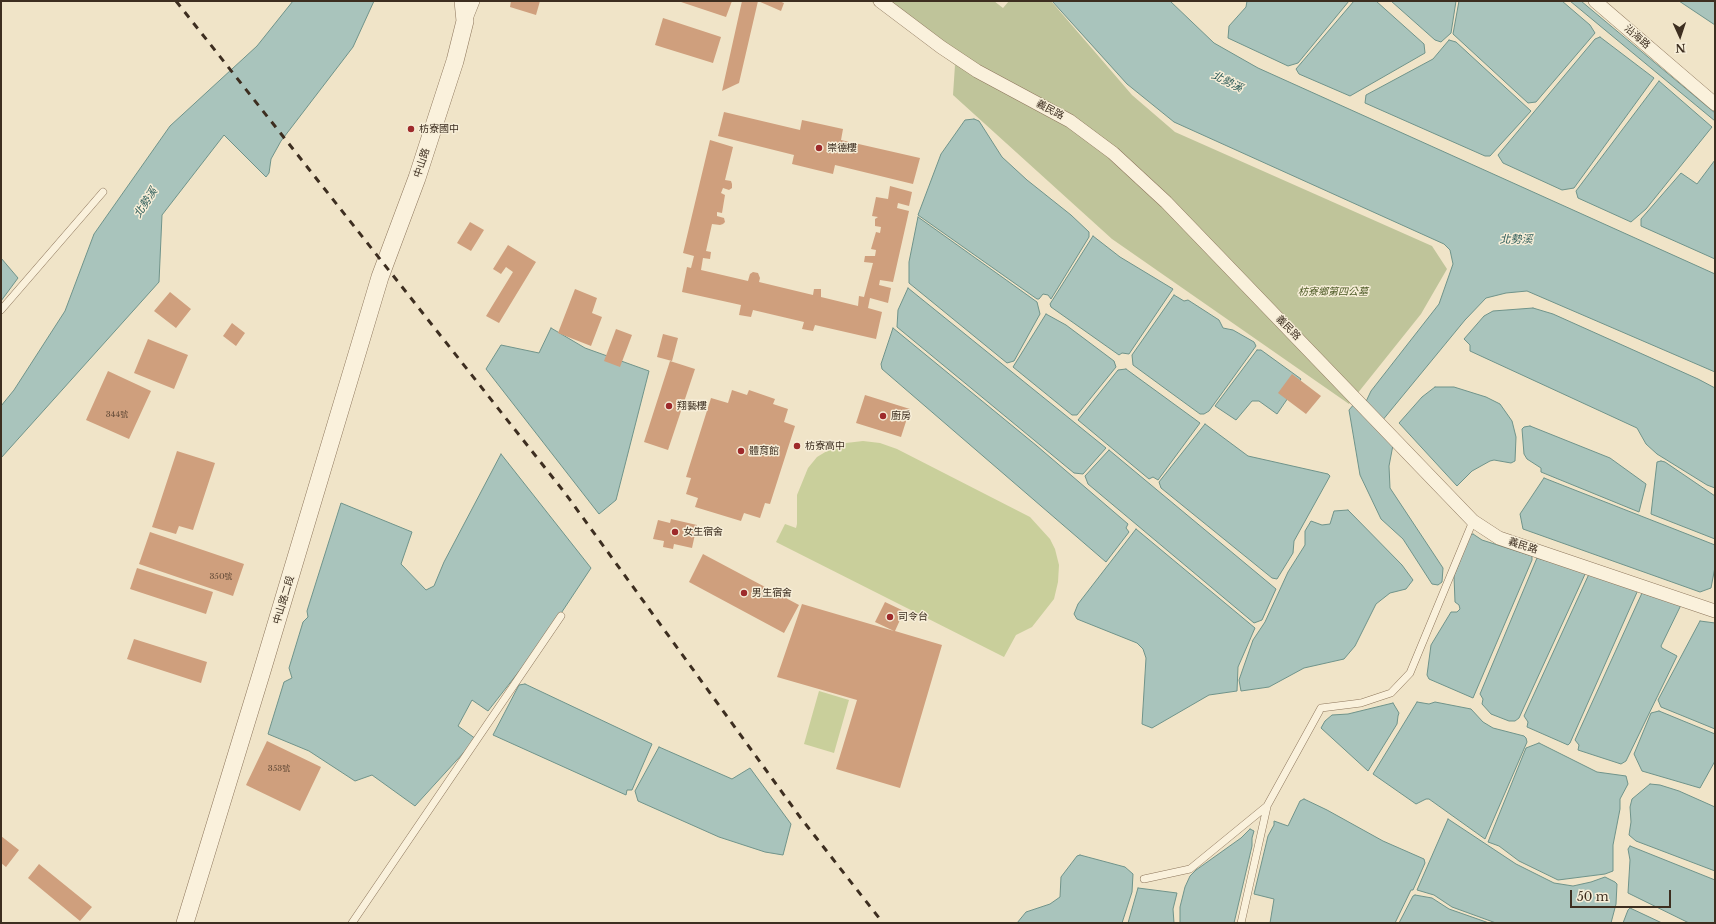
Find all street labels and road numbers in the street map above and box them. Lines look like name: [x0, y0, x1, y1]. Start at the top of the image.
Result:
street label: 沿海路: [1622, 23, 1652, 51]
street label: 義民路: [1034, 98, 1066, 122]
street label: 中山路: [412, 147, 432, 179]
street label: 義民路: [1273, 313, 1303, 343]
street label: 義民路: [1507, 536, 1539, 556]
street label: 中山路二段: [271, 574, 297, 626]

